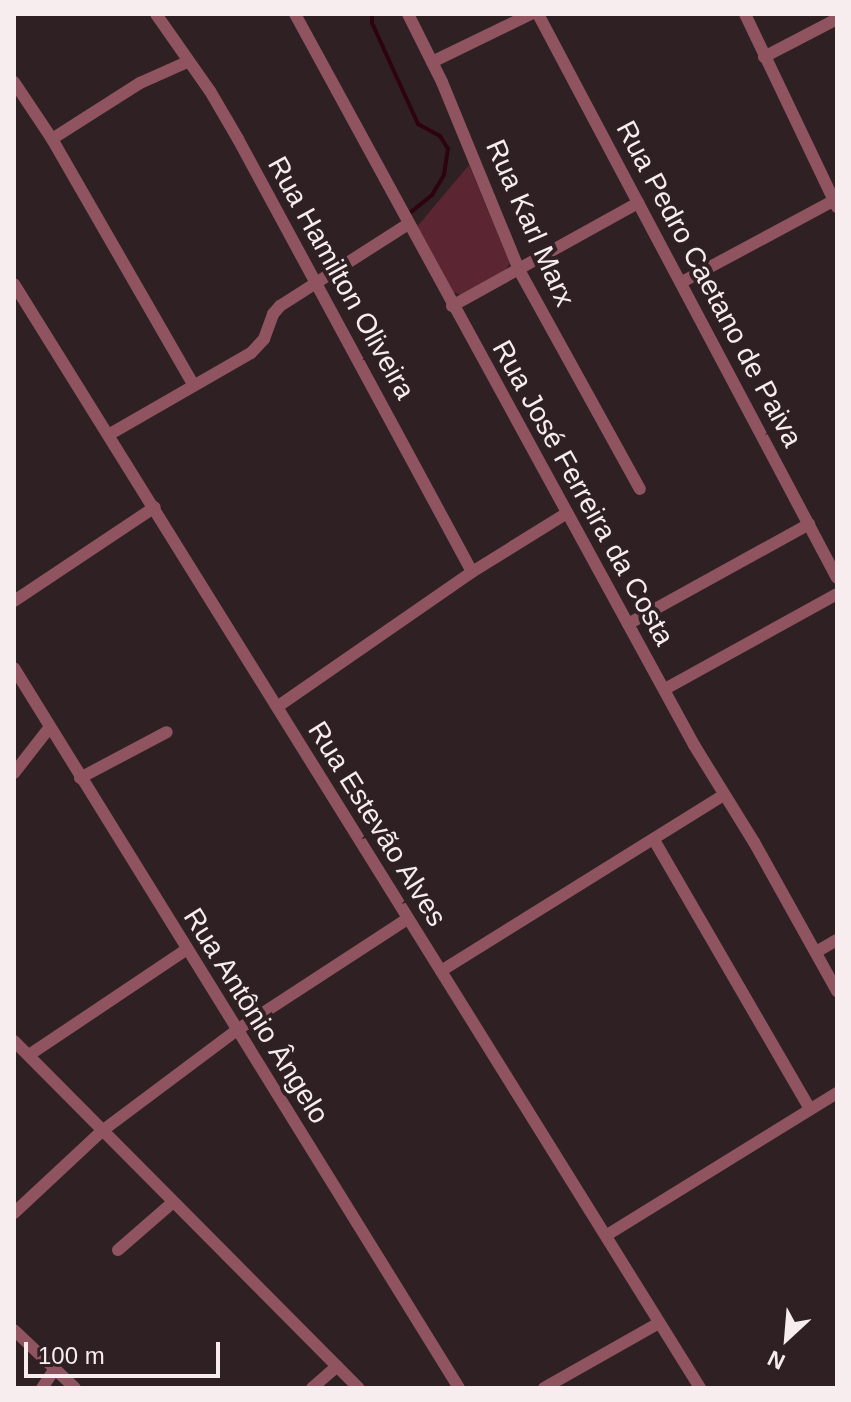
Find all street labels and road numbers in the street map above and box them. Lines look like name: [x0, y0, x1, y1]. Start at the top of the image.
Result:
street label: Rua Pedro Caetano de Paiva: [609, 115, 809, 453]
street label: Rua Karl Marx: [478, 134, 582, 312]
street label: Rua Hamilton Oliveira: [260, 151, 422, 405]
street label: Rua José Ferreira da Costa: [485, 334, 681, 652]
street label: Rua Estevão Alves: [300, 715, 454, 933]
street label: Rua Antônio Ângelo: [176, 901, 336, 1131]

